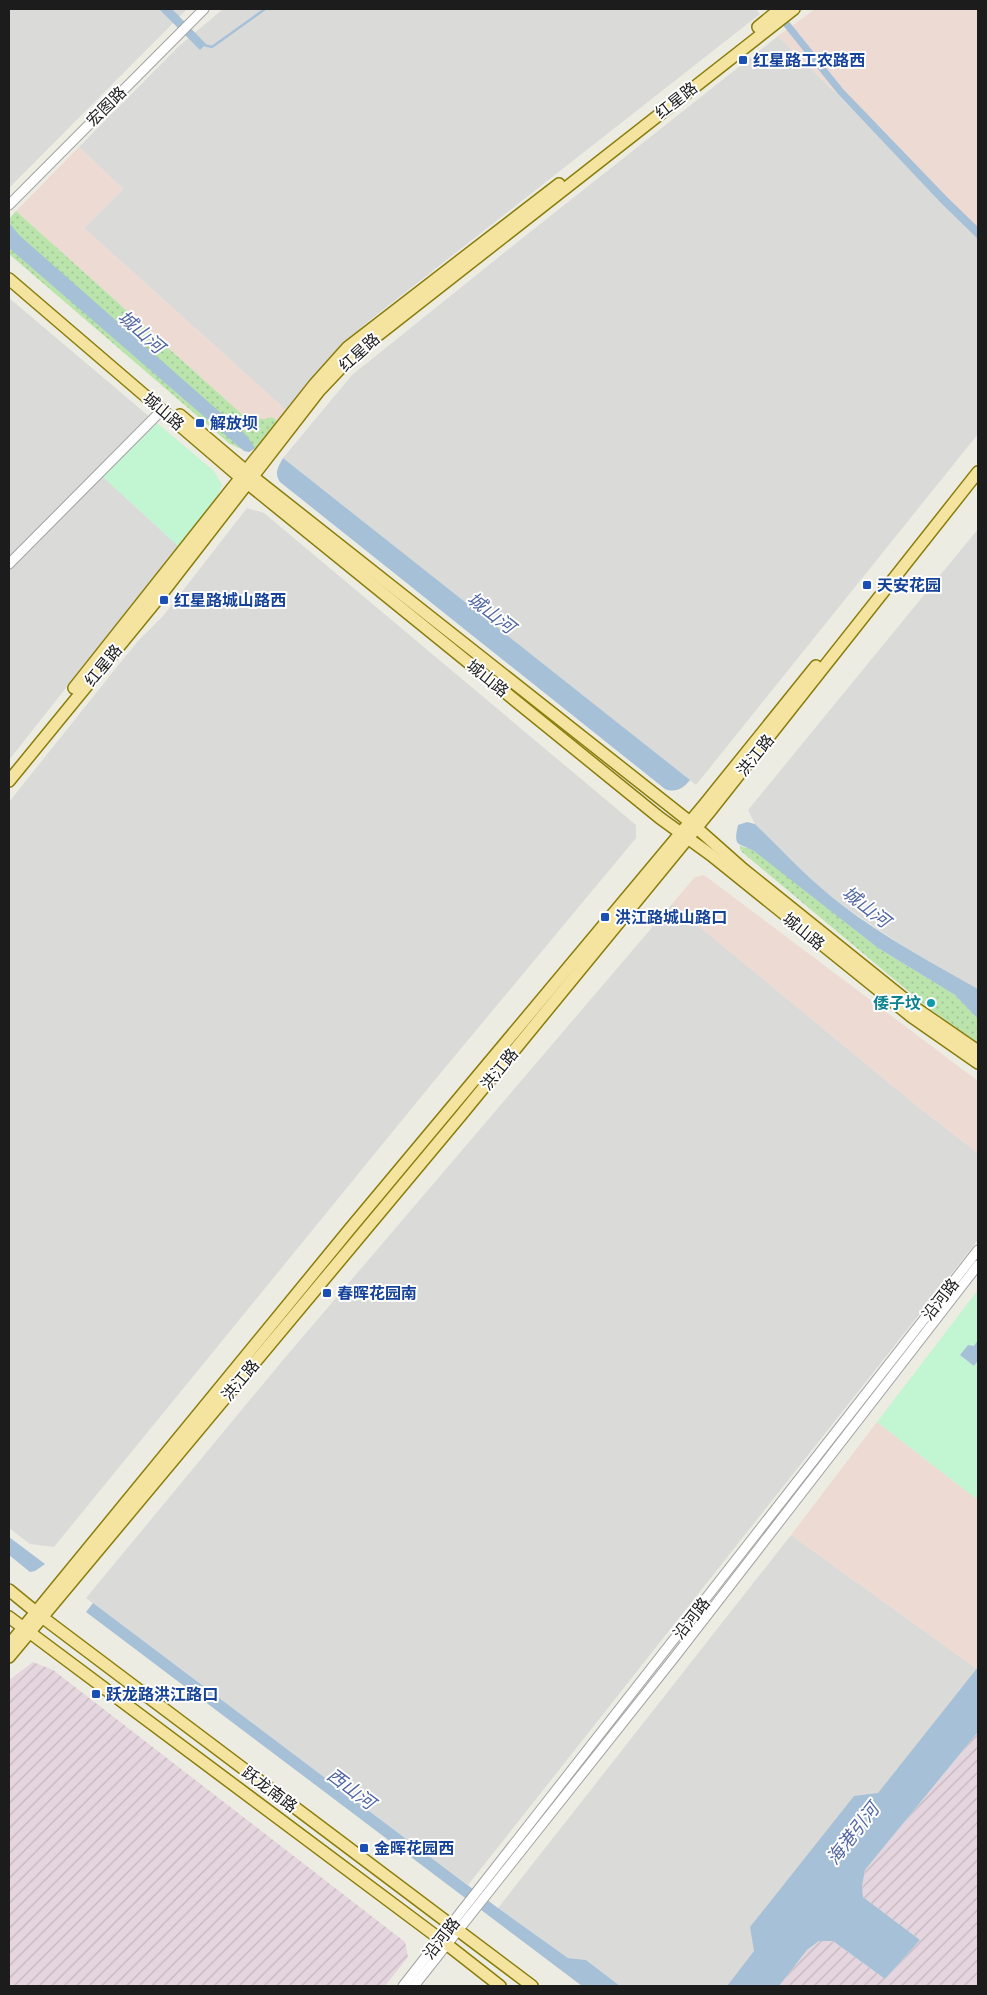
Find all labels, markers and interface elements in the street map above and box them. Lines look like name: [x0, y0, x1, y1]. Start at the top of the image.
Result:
place label: 红星路工农路西: [753, 52, 865, 69]
marker: 红星路工农路西: [737, 54, 749, 66]
street label: 红星路: [652, 79, 700, 122]
street label: 宏图路: [83, 83, 129, 129]
water label: 城山河: [114, 307, 170, 359]
street label: 红星路: [336, 330, 383, 375]
street label: 城山路: [140, 389, 187, 434]
place label: 解放坝: [210, 415, 258, 432]
marker: 解放坝: [194, 417, 206, 429]
place label: 天安花园: [877, 577, 941, 594]
marker: 天安花园: [861, 579, 873, 591]
water label: 城山河: [464, 588, 521, 639]
place label: 红星路城山路西: [174, 591, 286, 609]
marker: 红星路城山路西: [158, 594, 170, 606]
street label: 红星路: [82, 641, 125, 689]
street label: 城山路: [464, 657, 512, 700]
street label: 洪江路: [734, 731, 777, 779]
water label: 城山河: [839, 882, 896, 933]
place label: 洪江路城山路口: [615, 908, 727, 926]
street label: 城山路: [780, 910, 828, 953]
marker: 洪江路城山路口: [599, 911, 611, 923]
place label: 倭子坟: [873, 994, 921, 1012]
marker: 倭子坟: [925, 997, 937, 1009]
street label: 洪江路: [478, 1045, 521, 1093]
street label: 沿河路: [919, 1275, 962, 1323]
place label: 春晖花园南: [337, 1285, 417, 1302]
marker: 春晖花园南: [321, 1287, 333, 1299]
street label: 洪江路: [218, 1356, 262, 1404]
street label: 沿河路: [670, 1594, 713, 1642]
place label: 跃龙路洪江路口: [106, 1685, 218, 1703]
marker: 跃龙路洪江路口: [90, 1688, 102, 1700]
street label: 跃龙南路: [239, 1763, 300, 1815]
water label: 西山河: [323, 1765, 381, 1815]
water label: 海港引河: [823, 1797, 885, 1869]
place label: 金晖花园西: [374, 1840, 454, 1857]
marker: 金晖花园西: [358, 1842, 370, 1854]
street label: 沿河路: [420, 1914, 463, 1962]

